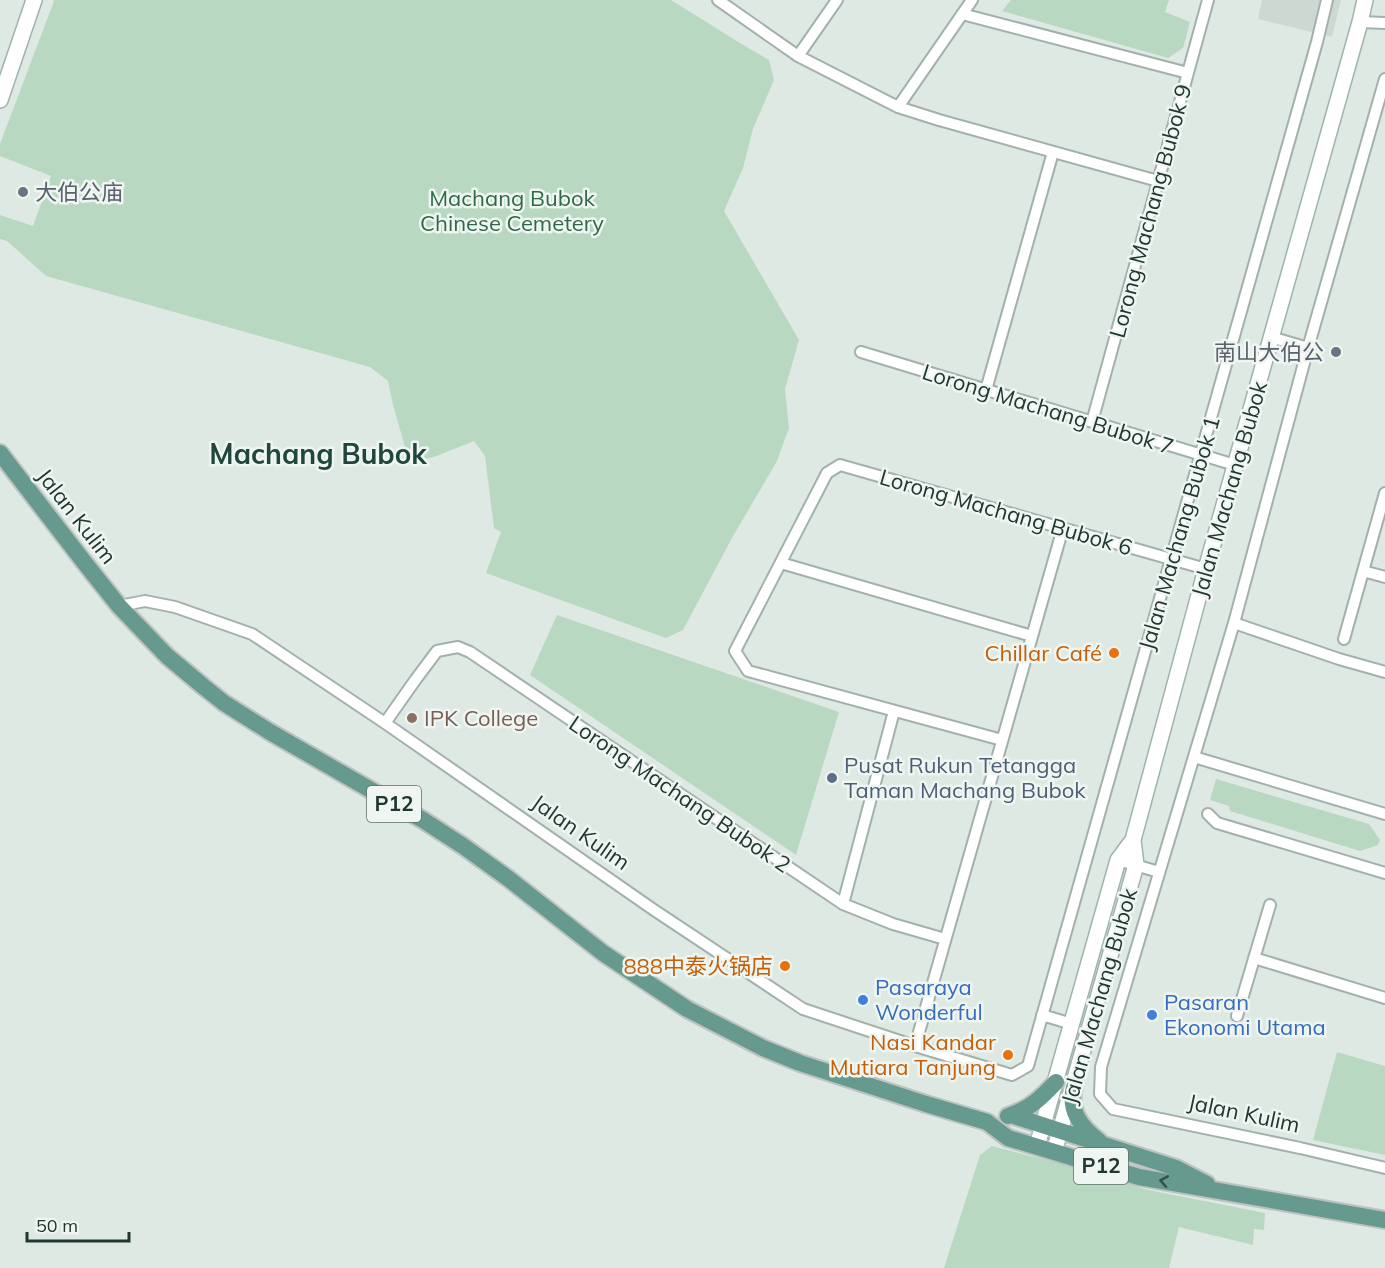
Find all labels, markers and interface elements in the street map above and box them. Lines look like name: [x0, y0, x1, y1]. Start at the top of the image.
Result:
street label: Lorong Machang Bubok 9: [1103, 81, 1197, 341]
place label: 大伯公庙: [35, 178, 123, 206]
park label: Machang Bubok Chinese Cemetery: [420, 184, 604, 237]
marker: 大伯公庙: [16, 185, 30, 199]
place label: 南山大伯公: [1214, 338, 1324, 366]
marker: 南山大伯公: [1329, 345, 1343, 359]
street label: Lorong Machang Bubok 7: [919, 357, 1177, 461]
street label: Jalan Machang Bubok: [1185, 377, 1273, 600]
street label: Jalan Machang Bubok 1: [1132, 413, 1226, 653]
district label: Machang Bubok: [209, 436, 427, 471]
street label: Jalan Kulim: [31, 463, 123, 569]
street label: Lorong Machang Bubok 6: [877, 463, 1135, 561]
place label: Chillar Café: [984, 639, 1102, 667]
marker: Chillar Café: [1107, 646, 1121, 660]
place label: IPK College: [424, 704, 538, 732]
street label: Lorong Machang Bubok 2: [564, 709, 796, 879]
marker: IPK College: [405, 711, 419, 725]
place label: Pusat Rukun Tetangga Taman Machang Bubok: [844, 751, 1086, 804]
marker: Pusat Rukun Tetangga Taman Machang Bubok: [825, 771, 839, 785]
road number: P12: [367, 786, 421, 822]
street label: Jalan Kulim: [526, 788, 636, 876]
street label: Jalan Machang Bubok: [1055, 884, 1143, 1107]
place label: 888中泰火锅店: [623, 952, 773, 980]
marker: 888中泰火锅店: [778, 959, 792, 973]
place label: Pasaraya Wonderful: [875, 973, 983, 1026]
place label: Pasaran Ekonomi Utama: [1164, 988, 1326, 1041]
marker: Pasaraya Wonderful: [856, 993, 870, 1007]
marker: Pasaran Ekonomi Utama: [1145, 1008, 1159, 1022]
place label: Nasi Kandar Mutiara Tanjung: [830, 1028, 996, 1081]
marker: Nasi Kandar Mutiara Tanjung: [1001, 1048, 1015, 1062]
street label: Jalan Kulim: [1185, 1087, 1303, 1139]
road number: P12: [1074, 1148, 1128, 1184]
one-way arrow: [1159, 1176, 1168, 1188]
scale bar: [27, 1205, 129, 1243]
text: 50 m: [36, 1214, 78, 1237]

